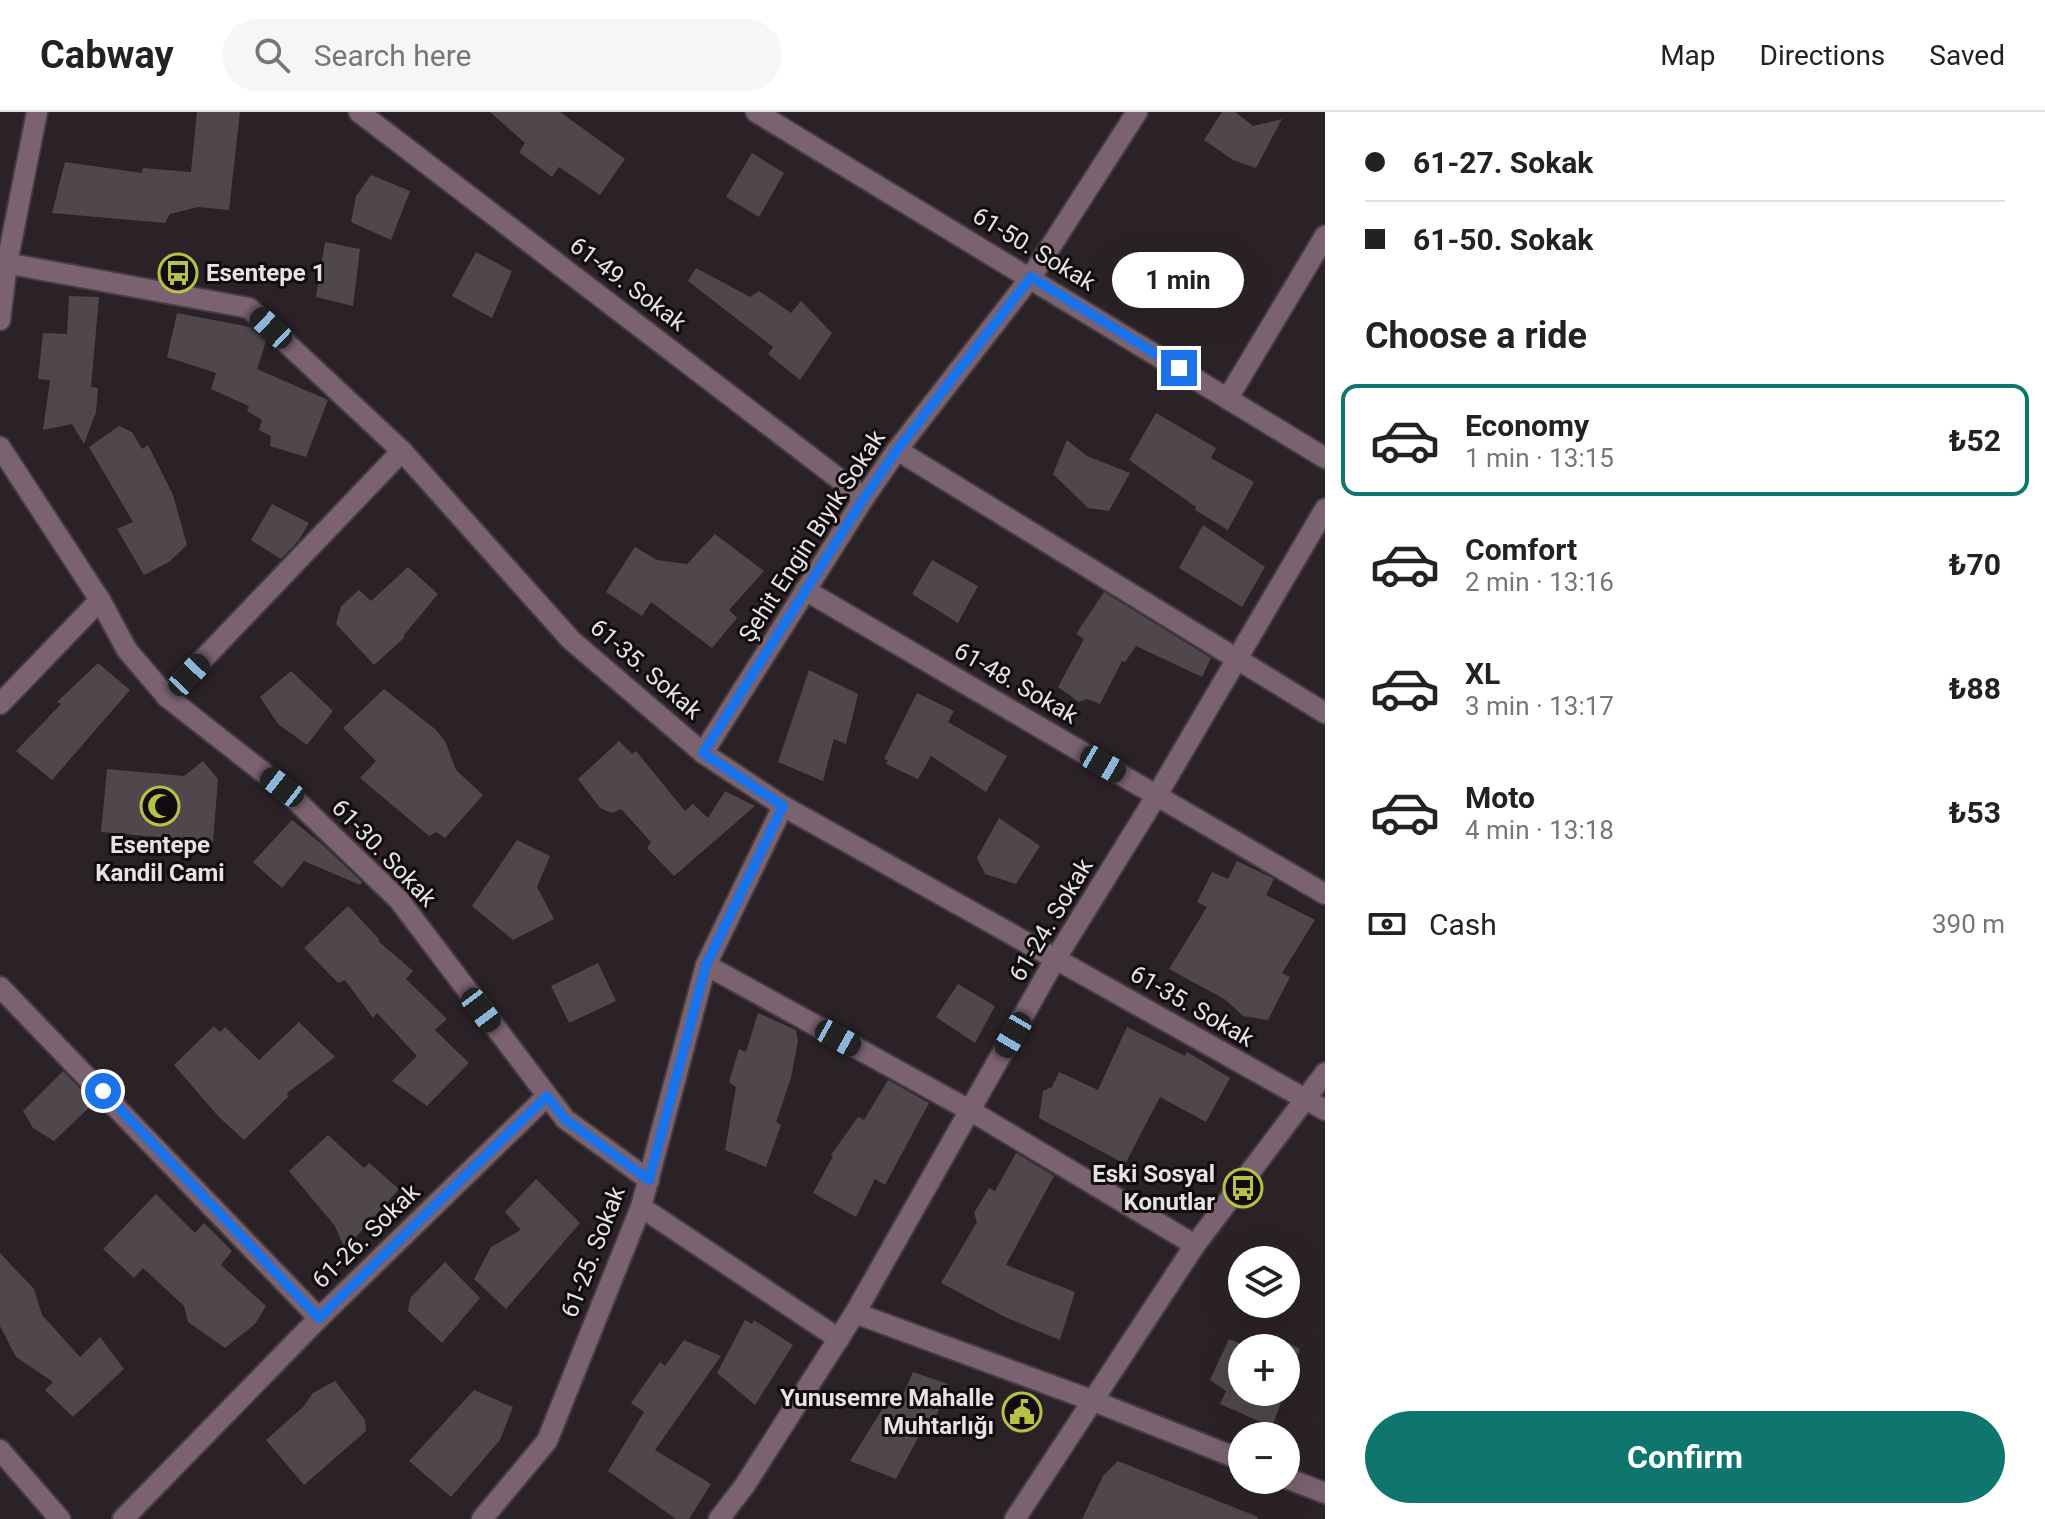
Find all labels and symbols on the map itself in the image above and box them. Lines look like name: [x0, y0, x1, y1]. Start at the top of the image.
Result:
street label: 61-50. Sokak: [968, 201, 1101, 297]
street label: 61-49. Sokak: [564, 231, 692, 337]
bus stop icon: Esentepe 1: [157, 252, 199, 294]
callout: 1 min: [1113, 252, 1245, 308]
place label: Esentepe 1: [206, 259, 326, 287]
car: [245, 303, 297, 353]
route end: [1161, 350, 1197, 386]
street label: Şehit Engin Bıyık Sokak: [733, 424, 891, 647]
street label: 61-35. Sokak: [585, 613, 708, 725]
street label: 61-48. Sokak: [949, 636, 1084, 730]
car: [164, 649, 214, 701]
car: [1076, 742, 1130, 786]
car: [256, 763, 308, 811]
mosque icon: Esentepe Kandil Cami: [139, 785, 181, 827]
street label: 61-30. Sokak: [326, 794, 443, 913]
place label: Esentepe Kandil Cami: [95, 831, 225, 887]
street label: 61-24. Sokak: [1003, 853, 1099, 986]
street label: 61-35. Sokak: [1125, 959, 1260, 1053]
car: [457, 984, 505, 1036]
car: [991, 1008, 1035, 1062]
car: [811, 1016, 865, 1060]
route start: [85, 1073, 121, 1109]
place label: Eski Sosyal Konutlar: [1092, 1160, 1215, 1216]
bus stop icon: Eski Sosyal Konutlar: [1222, 1167, 1264, 1209]
street label: 61-26. Sokak: [307, 1177, 426, 1294]
street label: 61-25. Sokak: [555, 1182, 631, 1322]
place label: Yunusemre Mahalle Muhtarlığı: [780, 1384, 994, 1440]
public building icon: Yunusemre Mahalle Muhtarlığı: [1001, 1391, 1043, 1433]

